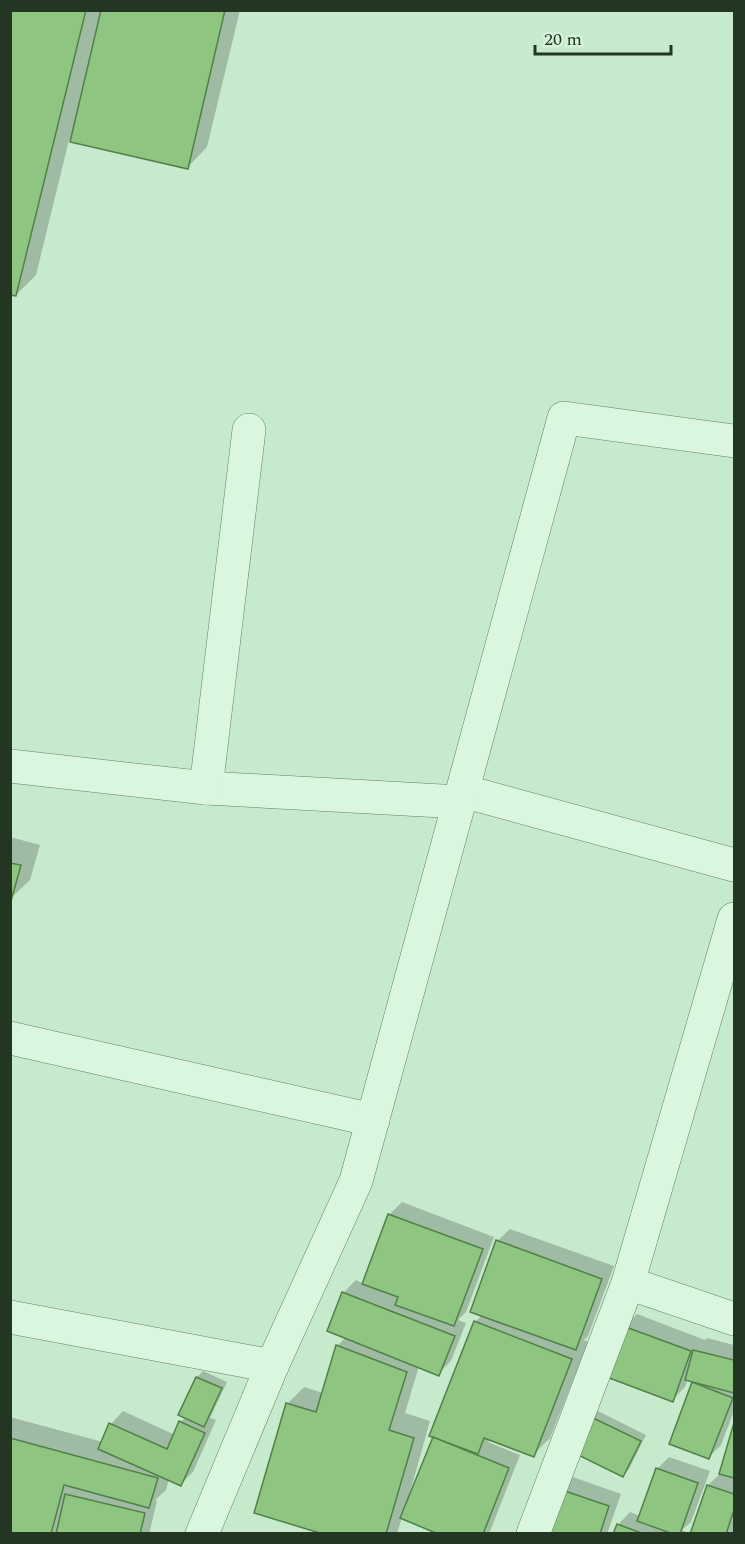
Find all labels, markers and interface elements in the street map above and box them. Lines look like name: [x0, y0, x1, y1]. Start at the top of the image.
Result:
scale bar: [535, 18, 672, 56]
text: 20 m: [544, 26, 582, 53]

